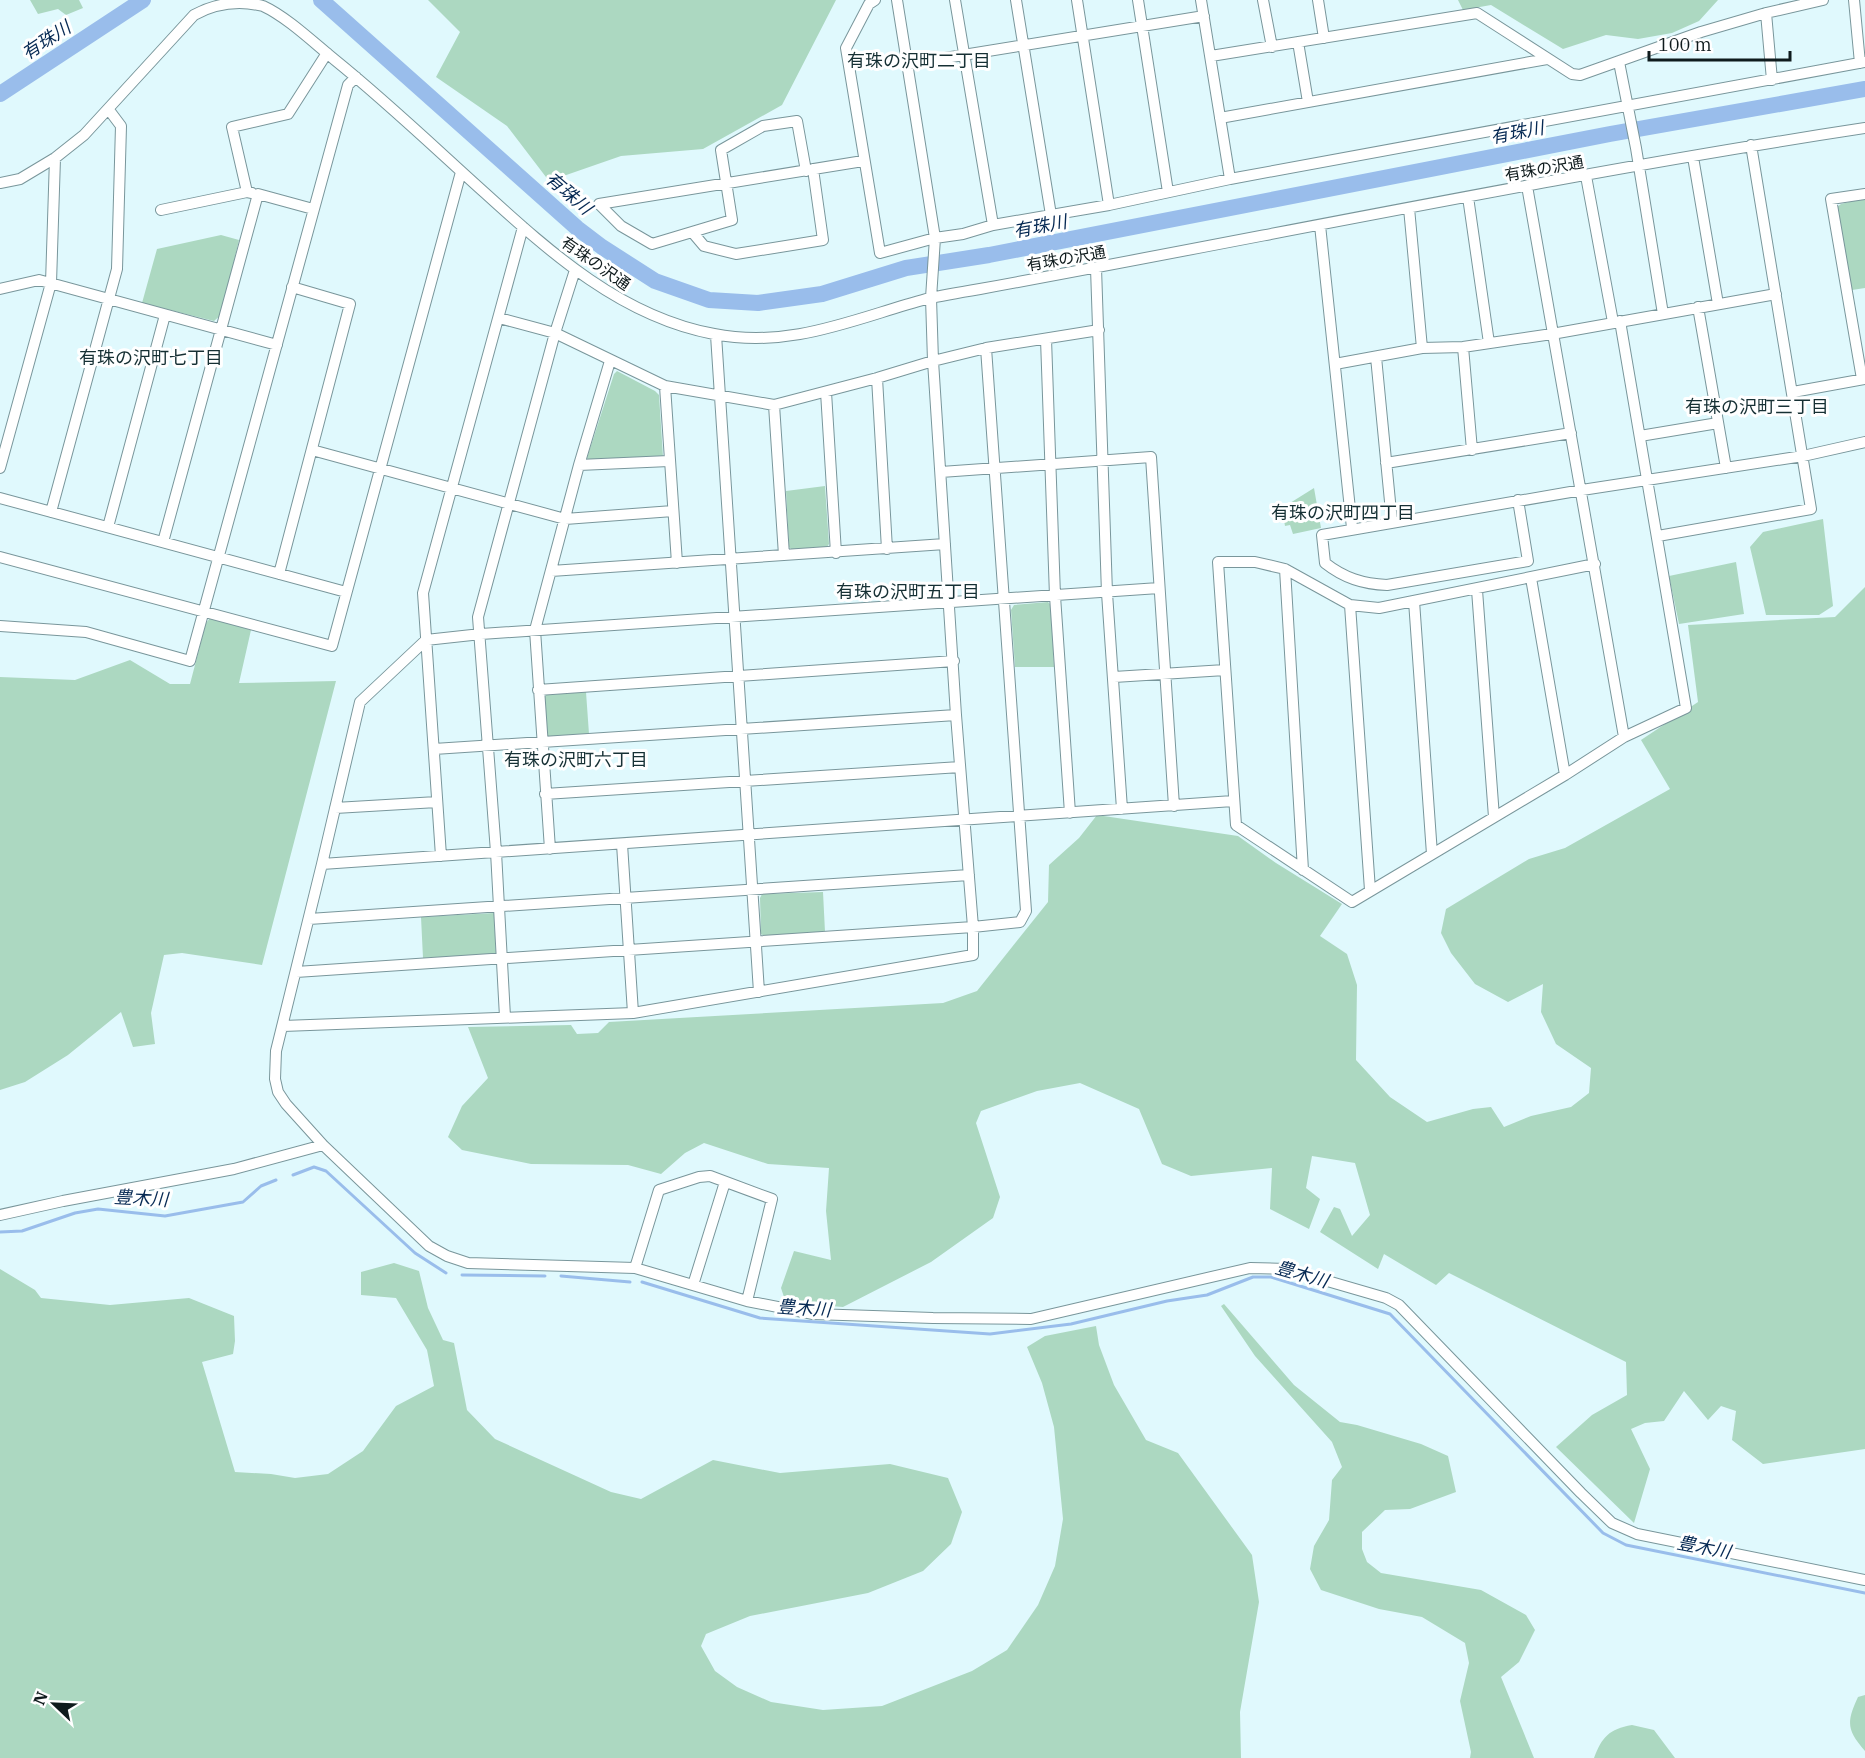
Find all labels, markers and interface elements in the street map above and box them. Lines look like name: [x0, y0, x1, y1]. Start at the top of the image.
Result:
water label: 有珠川: [17, 15, 77, 64]
scale bar: [1649, 24, 1790, 62]
text: 100 m: [1658, 33, 1712, 56]
district label: 有珠の沢町二丁目: [847, 49, 991, 72]
water label: 有珠川: [1488, 115, 1548, 148]
street label: 有珠の沢通: [1503, 151, 1585, 185]
water label: 有珠川: [541, 167, 598, 221]
water label: 有珠川: [1011, 209, 1071, 242]
street label: 有珠の沢通: [557, 232, 635, 294]
street label: 有珠の沢通: [1025, 241, 1107, 275]
district label: 有珠の沢町七丁目: [79, 346, 223, 369]
district label: 有珠の沢町三丁目: [1685, 395, 1829, 418]
district label: 有珠の沢町四丁目: [1271, 501, 1415, 524]
district label: 有珠の沢町五丁目: [836, 580, 980, 603]
district label: 有珠の沢町六丁目: [504, 748, 648, 771]
water label: 豊木川: [113, 1185, 171, 1211]
water label: 豊木川: [1273, 1256, 1333, 1293]
water label: 豊木川: [776, 1295, 834, 1321]
water label: 豊木川: [1675, 1531, 1735, 1564]
north arrow: [24, 1674, 84, 1734]
text: N: [29, 1688, 52, 1708]

